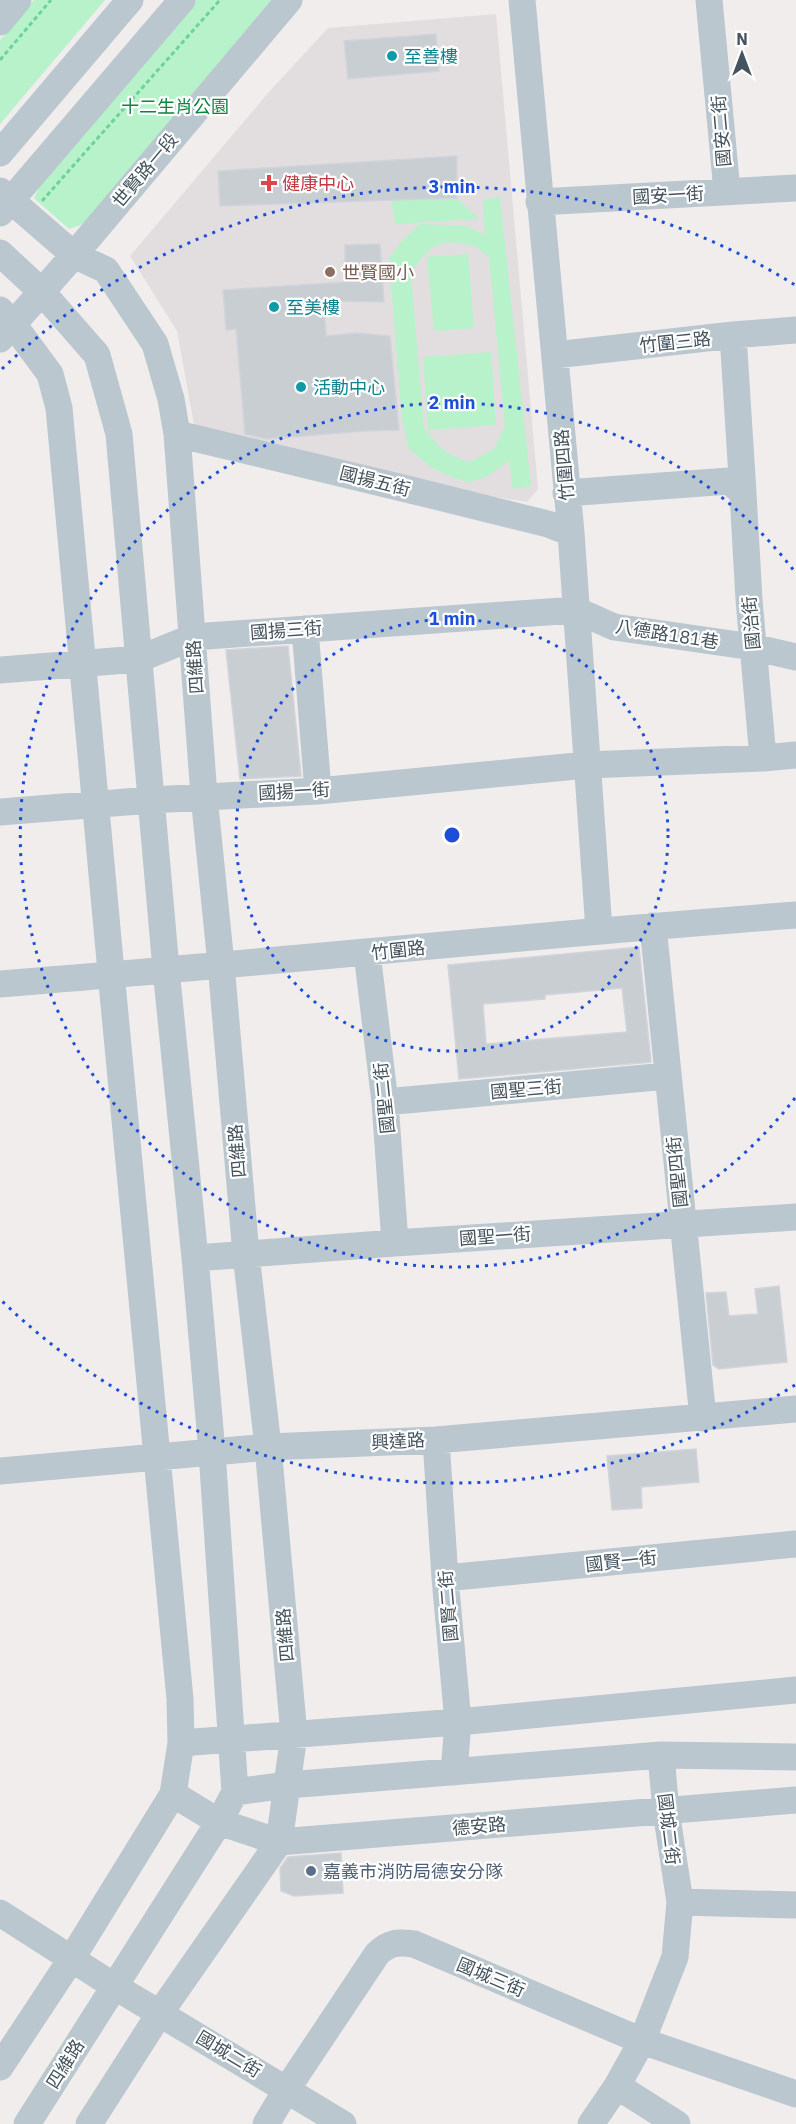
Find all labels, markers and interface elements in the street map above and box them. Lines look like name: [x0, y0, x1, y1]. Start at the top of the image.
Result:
north arrow: [712, 24, 772, 84]
text: N: [736, 29, 748, 49]
place label: 至善樓: [404, 45, 458, 68]
marker: 至善樓: [385, 49, 399, 63]
street label: 國安二街: [706, 94, 736, 168]
park label: 十二生肖公園: [121, 95, 229, 118]
street label: 世賢路一段: [107, 128, 183, 212]
place label: 健康中心: [282, 172, 354, 195]
marker: 健康中心: [260, 174, 278, 192]
text: 3 min: [428, 175, 476, 198]
street label: 國安一街: [631, 182, 705, 208]
place label: 世賢國小: [342, 261, 414, 284]
marker: 世賢國小: [323, 265, 337, 279]
place label: 至美樓: [286, 296, 340, 319]
marker: 至美樓: [267, 300, 281, 314]
street label: 竹圍三路: [638, 327, 712, 357]
place label: 活動中心: [313, 376, 385, 399]
marker: 活動中心: [294, 380, 308, 394]
text: 2 min: [428, 391, 476, 414]
street label: 竹圍四路: [549, 428, 579, 502]
street label: 國揚五街: [337, 461, 413, 501]
street label: 國治街: [737, 595, 765, 651]
text: 1 min: [428, 607, 476, 630]
street label: 八德路181巷: [614, 614, 720, 654]
street label: 國揚三街: [249, 616, 323, 644]
street label: 四維路: [182, 639, 208, 695]
street label: 國揚一街: [257, 778, 331, 804]
centre of rings: [442, 825, 462, 845]
street label: 竹圍路: [370, 936, 426, 964]
street label: 國聖二街: [369, 1061, 399, 1135]
street label: 國聖三街: [489, 1074, 563, 1104]
street label: 四維路: [223, 1123, 251, 1179]
street label: 國聖四街: [662, 1135, 692, 1209]
street label: 國聖一街: [458, 1222, 532, 1250]
street label: 興達路: [370, 1428, 426, 1454]
street label: 國賢一街: [584, 1546, 658, 1576]
street label: 國賢二街: [433, 1569, 463, 1643]
street label: 四維路: [271, 1607, 299, 1663]
street label: 國城二街: [653, 1792, 685, 1866]
street label: 德安路: [451, 1812, 507, 1840]
place label: 嘉義市消防局德安分隊: [323, 1860, 503, 1883]
marker: 嘉義市消防局德安分隊: [304, 1864, 318, 1878]
street label: 國城三街: [453, 1952, 529, 2002]
street label: 國城二街: [192, 2026, 266, 2082]
street label: 四維路: [41, 2035, 89, 2093]

